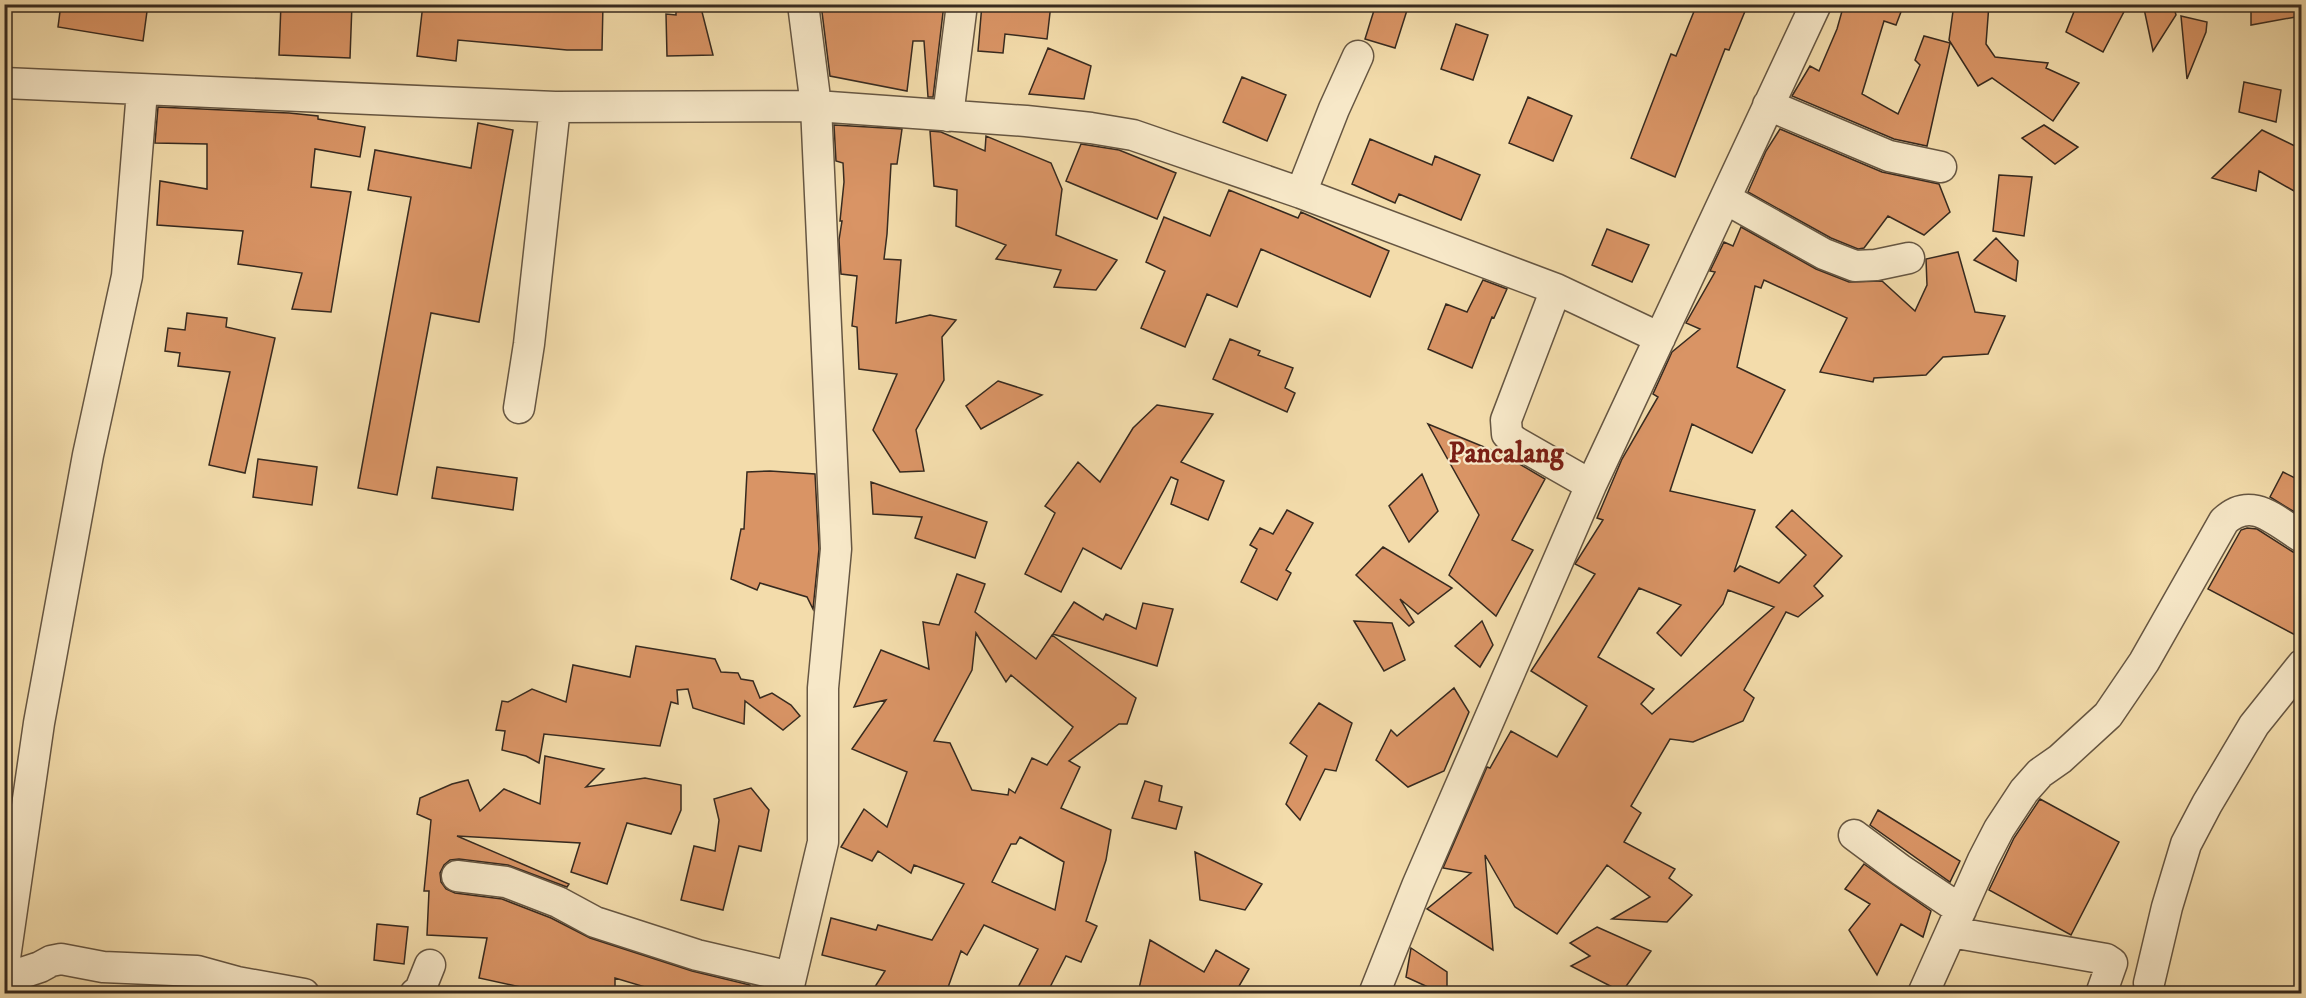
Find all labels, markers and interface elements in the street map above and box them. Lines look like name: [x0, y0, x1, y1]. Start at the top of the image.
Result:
district label: Pancalang: [1448, 436, 1565, 471]

